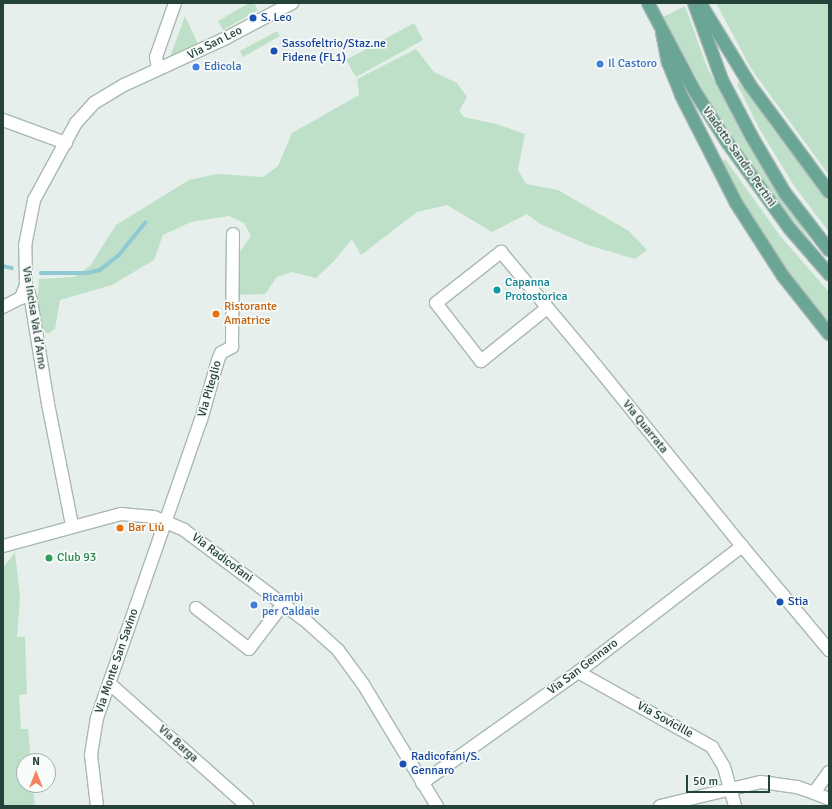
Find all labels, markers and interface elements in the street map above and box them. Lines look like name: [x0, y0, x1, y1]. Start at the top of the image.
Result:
place label: S. Leo: [261, 11, 292, 25]
marker: S. Leo: [248, 13, 258, 23]
street label: Via San Leo: [185, 23, 245, 63]
place label: Sassofeltrio/Staz.ne Fidene (FL1): [282, 37, 386, 65]
marker: Sassofeltrio/Staz.ne Fidene (FL1): [269, 46, 279, 56]
place label: Il Castoro: [608, 57, 657, 71]
marker: Il Castoro: [595, 59, 605, 69]
place label: Edicola: [204, 60, 242, 74]
marker: Edicola: [191, 62, 201, 72]
street label: Viadotto Sandro Pertini: [699, 104, 779, 210]
street label: Via Incisa Val d'Arno: [19, 266, 49, 370]
place label: Capanna Protostorica: [505, 276, 567, 304]
marker: Capanna Protostorica: [492, 285, 502, 295]
place label: Ristorante Amatrice: [224, 300, 277, 328]
marker: Ristorante Amatrice: [211, 309, 221, 319]
street label: Via Piteglio: [195, 359, 225, 419]
street label: Via Quarrata: [619, 397, 671, 457]
place label: Bar Liù: [128, 521, 164, 535]
marker: Bar Liù: [115, 523, 125, 533]
street label: Via Radicofani: [188, 530, 256, 586]
place label: Club 93: [57, 551, 96, 565]
marker: Club 93: [44, 553, 54, 563]
place label: Ricambi per Caldaie: [262, 591, 320, 619]
place label: Stia: [788, 595, 808, 609]
marker: Stia: [775, 597, 785, 607]
marker: Ricambi per Caldaie: [249, 600, 259, 610]
street label: Via Monte San Savino: [92, 607, 142, 715]
street label: Via San Gennaro: [545, 636, 621, 698]
street label: Via Sovicille: [634, 699, 696, 741]
street label: Via Barga: [155, 722, 201, 766]
place label: Radicofani/S. Gennaro: [411, 750, 480, 778]
north arrow: [16, 753, 56, 793]
text: N: [32, 755, 40, 768]
marker: Radicofani/S. Gennaro: [398, 759, 408, 769]
scale bar: [688, 767, 772, 793]
text: 50 m: [693, 774, 718, 789]

